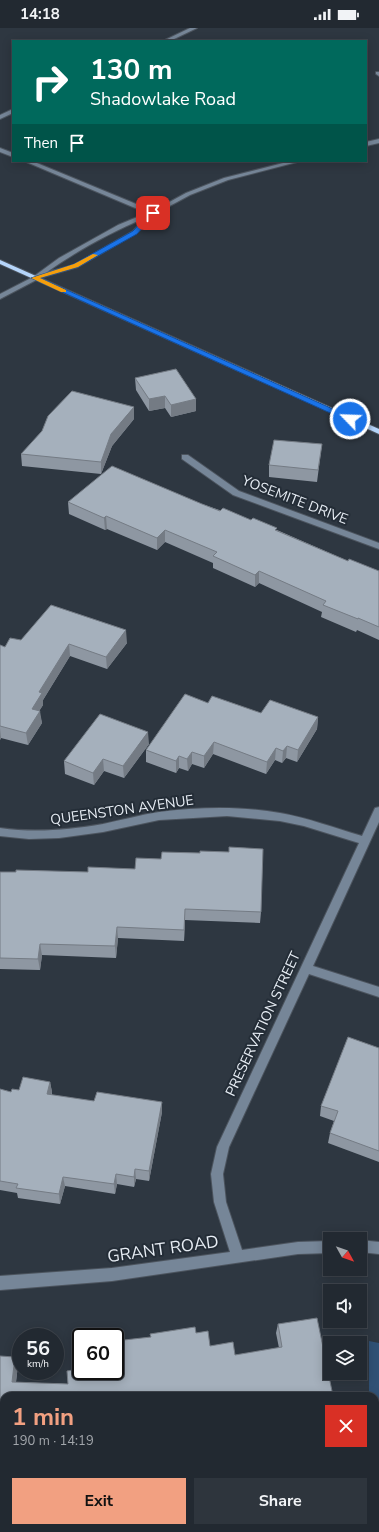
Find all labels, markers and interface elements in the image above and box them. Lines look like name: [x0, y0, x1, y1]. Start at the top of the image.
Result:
text: 14:18: [20, 4, 60, 24]
text: 130 m: [90, 51, 173, 89]
icon: right: [24, 56, 76, 108]
text: Shadowlake Road: [90, 87, 236, 111]
icon: arrive: [66, 132, 88, 154]
text: Then: [24, 133, 58, 153]
pin: [136, 196, 170, 230]
icon: arrive: [142, 202, 164, 224]
position arrow: [329, 398, 371, 440]
street label: YOSEMITE DRIVE: [238, 471, 351, 529]
street label: QUEENSTON AVENUE: [49, 791, 195, 829]
street label: PRESERVATION STREET: [221, 948, 305, 1099]
street label: GRANT ROAD: [106, 1230, 220, 1268]
north arrow: [323, 1232, 367, 1276]
map controls: [323, 1232, 367, 1380]
button: sound: [323, 1284, 367, 1328]
speed limit sign: 60: [72, 1328, 124, 1380]
text: 56: [26, 1335, 50, 1362]
button: layers: [323, 1336, 367, 1380]
text: km/h: [27, 1357, 49, 1371]
text: 1 min: [12, 1401, 74, 1433]
button: close: [325, 1405, 367, 1447]
text: 190 m · 14:19: [12, 1432, 94, 1450]
button: Exit: [12, 1478, 186, 1524]
button: Share: [194, 1478, 367, 1524]

